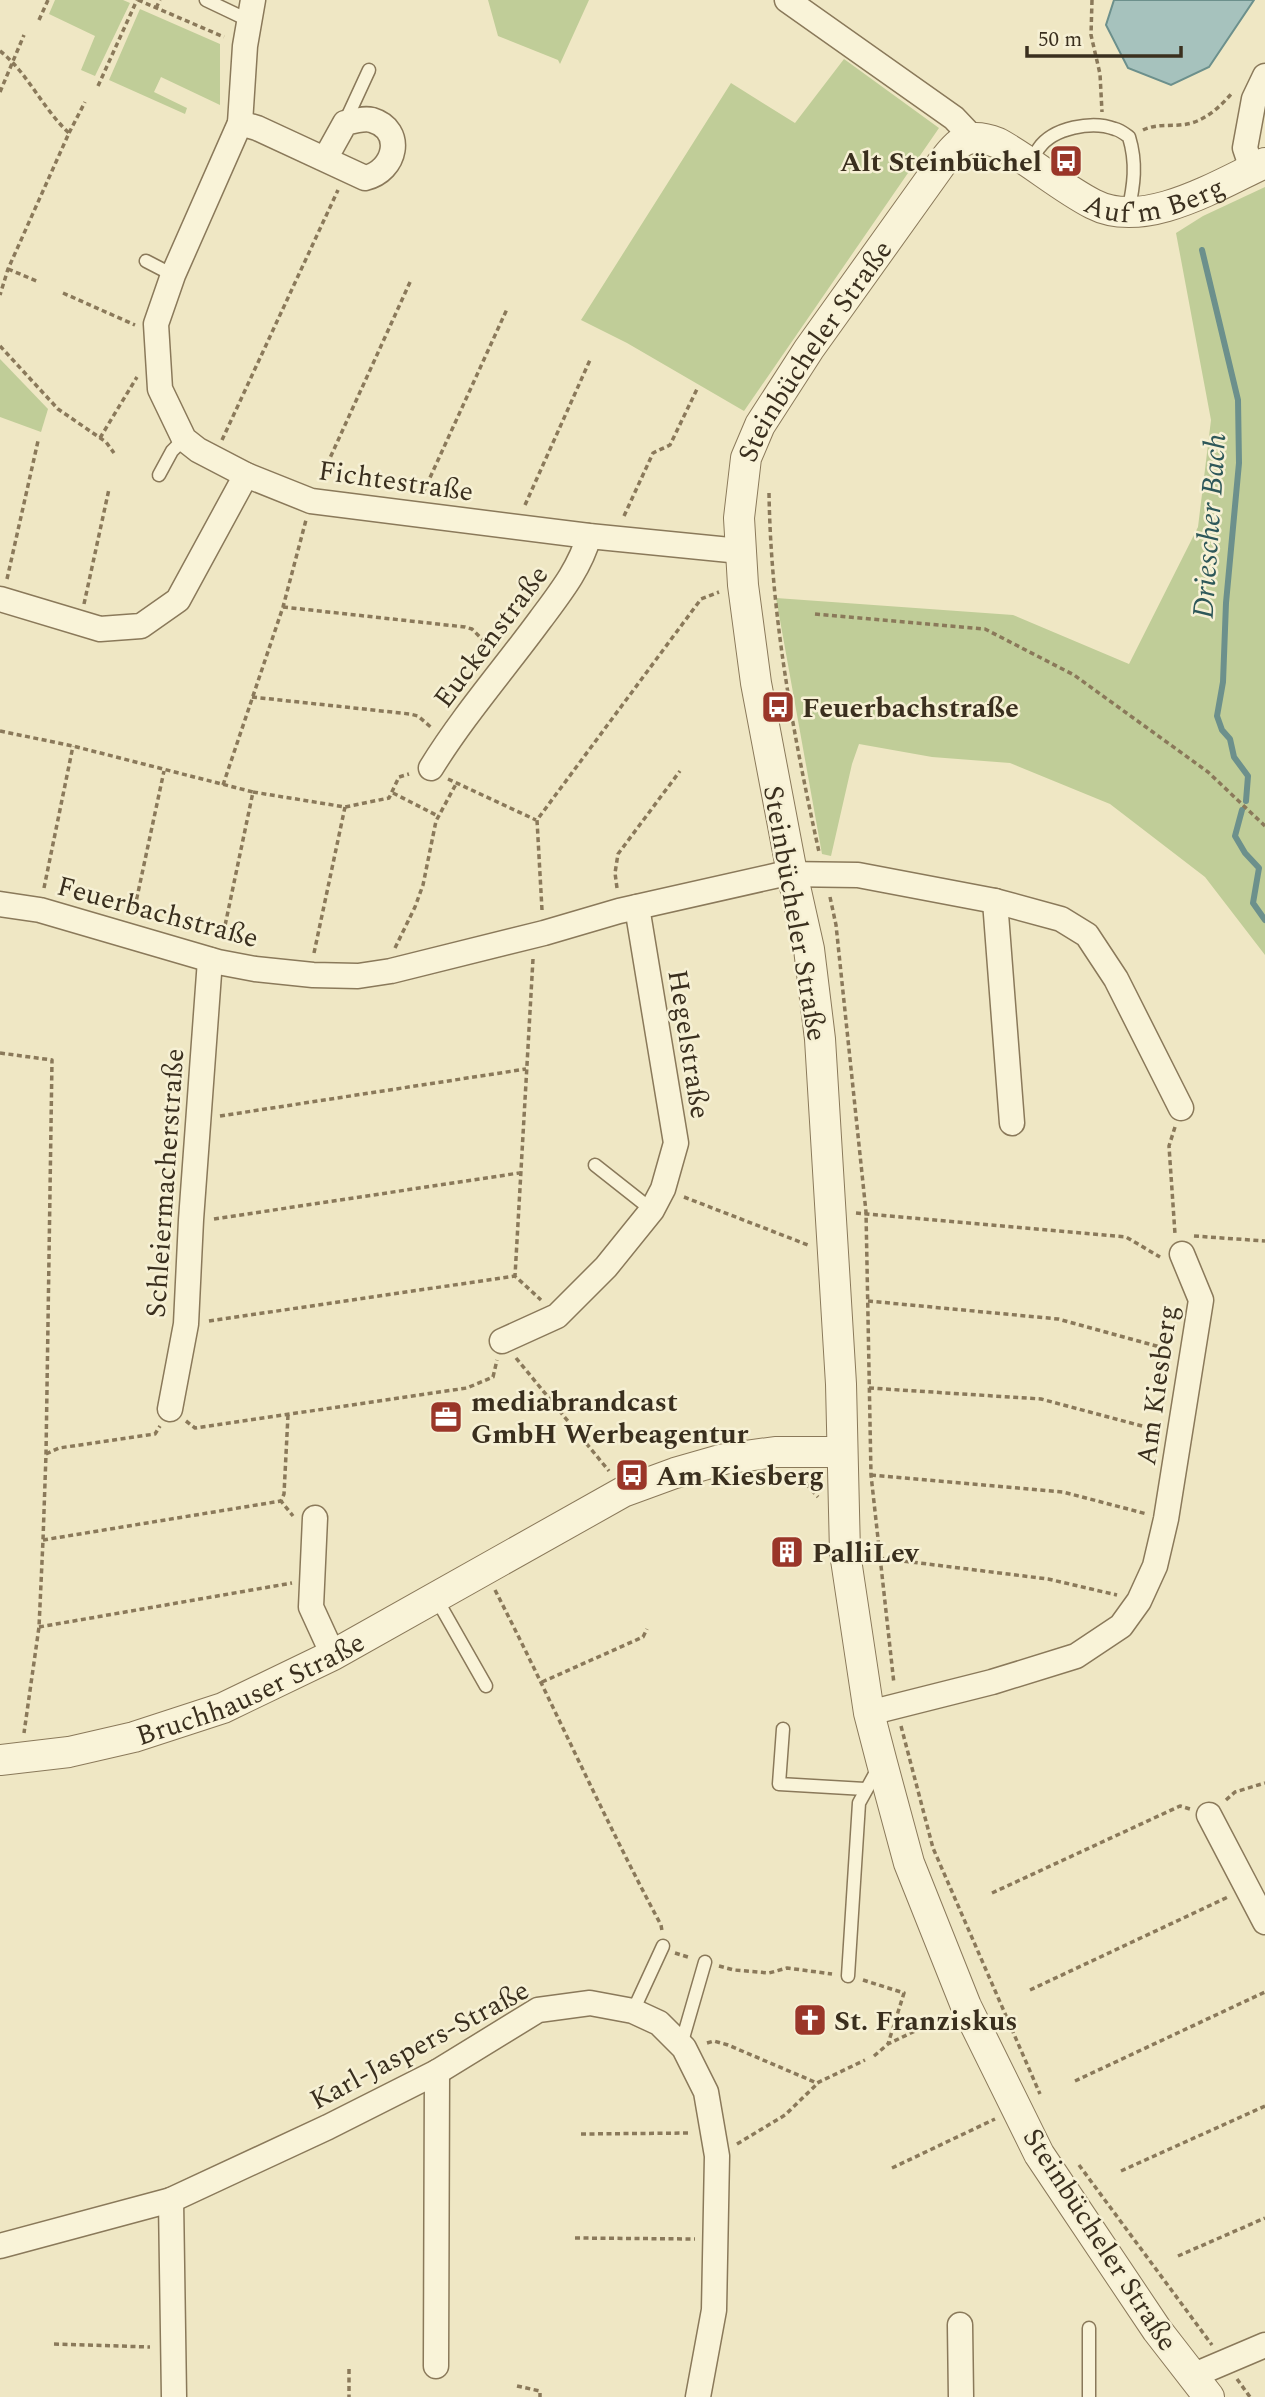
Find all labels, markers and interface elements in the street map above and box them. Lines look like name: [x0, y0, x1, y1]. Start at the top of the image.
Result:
scale bar: [1027, 14, 1181, 58]
text: 50 m: [1038, 24, 1082, 56]
place label: Alt Steinbüchel: [840, 141, 1042, 184]
bus stop icon: Alt Steinbüchel: [1047, 142, 1085, 180]
street label: Auf'm Berg: [1076, 166, 1232, 235]
street label: Steinbücheler Straße: [727, 231, 904, 469]
water label: Driescher Bach: [1181, 432, 1239, 620]
street label: Fichtestraße: [315, 449, 476, 514]
street label: Euckenstraße: [423, 556, 559, 718]
place label: Feuerbachstraße: [802, 687, 1019, 730]
bus stop icon: Feuerbachstraße: [759, 688, 797, 726]
street label: Steinbücheler Straße: [751, 782, 838, 1044]
street label: Feuerbachstraße: [52, 865, 263, 960]
street label: Hegelstraße: [656, 967, 722, 1122]
street label: Schleiermacherstraße: [135, 1047, 196, 1319]
street label: Am Kiesberg: [1125, 1302, 1190, 1468]
place label: mediabrandcast GmbH Werbeagentur: [471, 1381, 748, 1456]
office icon: mediabrandcast GmbH Werbeagentur: [427, 1398, 465, 1436]
place label: Am Kiesberg: [656, 1455, 824, 1498]
bus stop icon: Am Kiesberg: [613, 1456, 651, 1494]
place label: PalliLev: [812, 1532, 920, 1575]
building icon: PalliLev: [768, 1533, 806, 1571]
street label: Bruchhauser Straße: [131, 1622, 373, 1758]
street label: Karl-Jaspers-Straße: [302, 1969, 537, 2121]
place label: St. Franziskus: [834, 2000, 1017, 2043]
church icon: St. Franziskus: [791, 2001, 829, 2039]
street label: Steinbücheler Straße: [1011, 2120, 1188, 2360]

